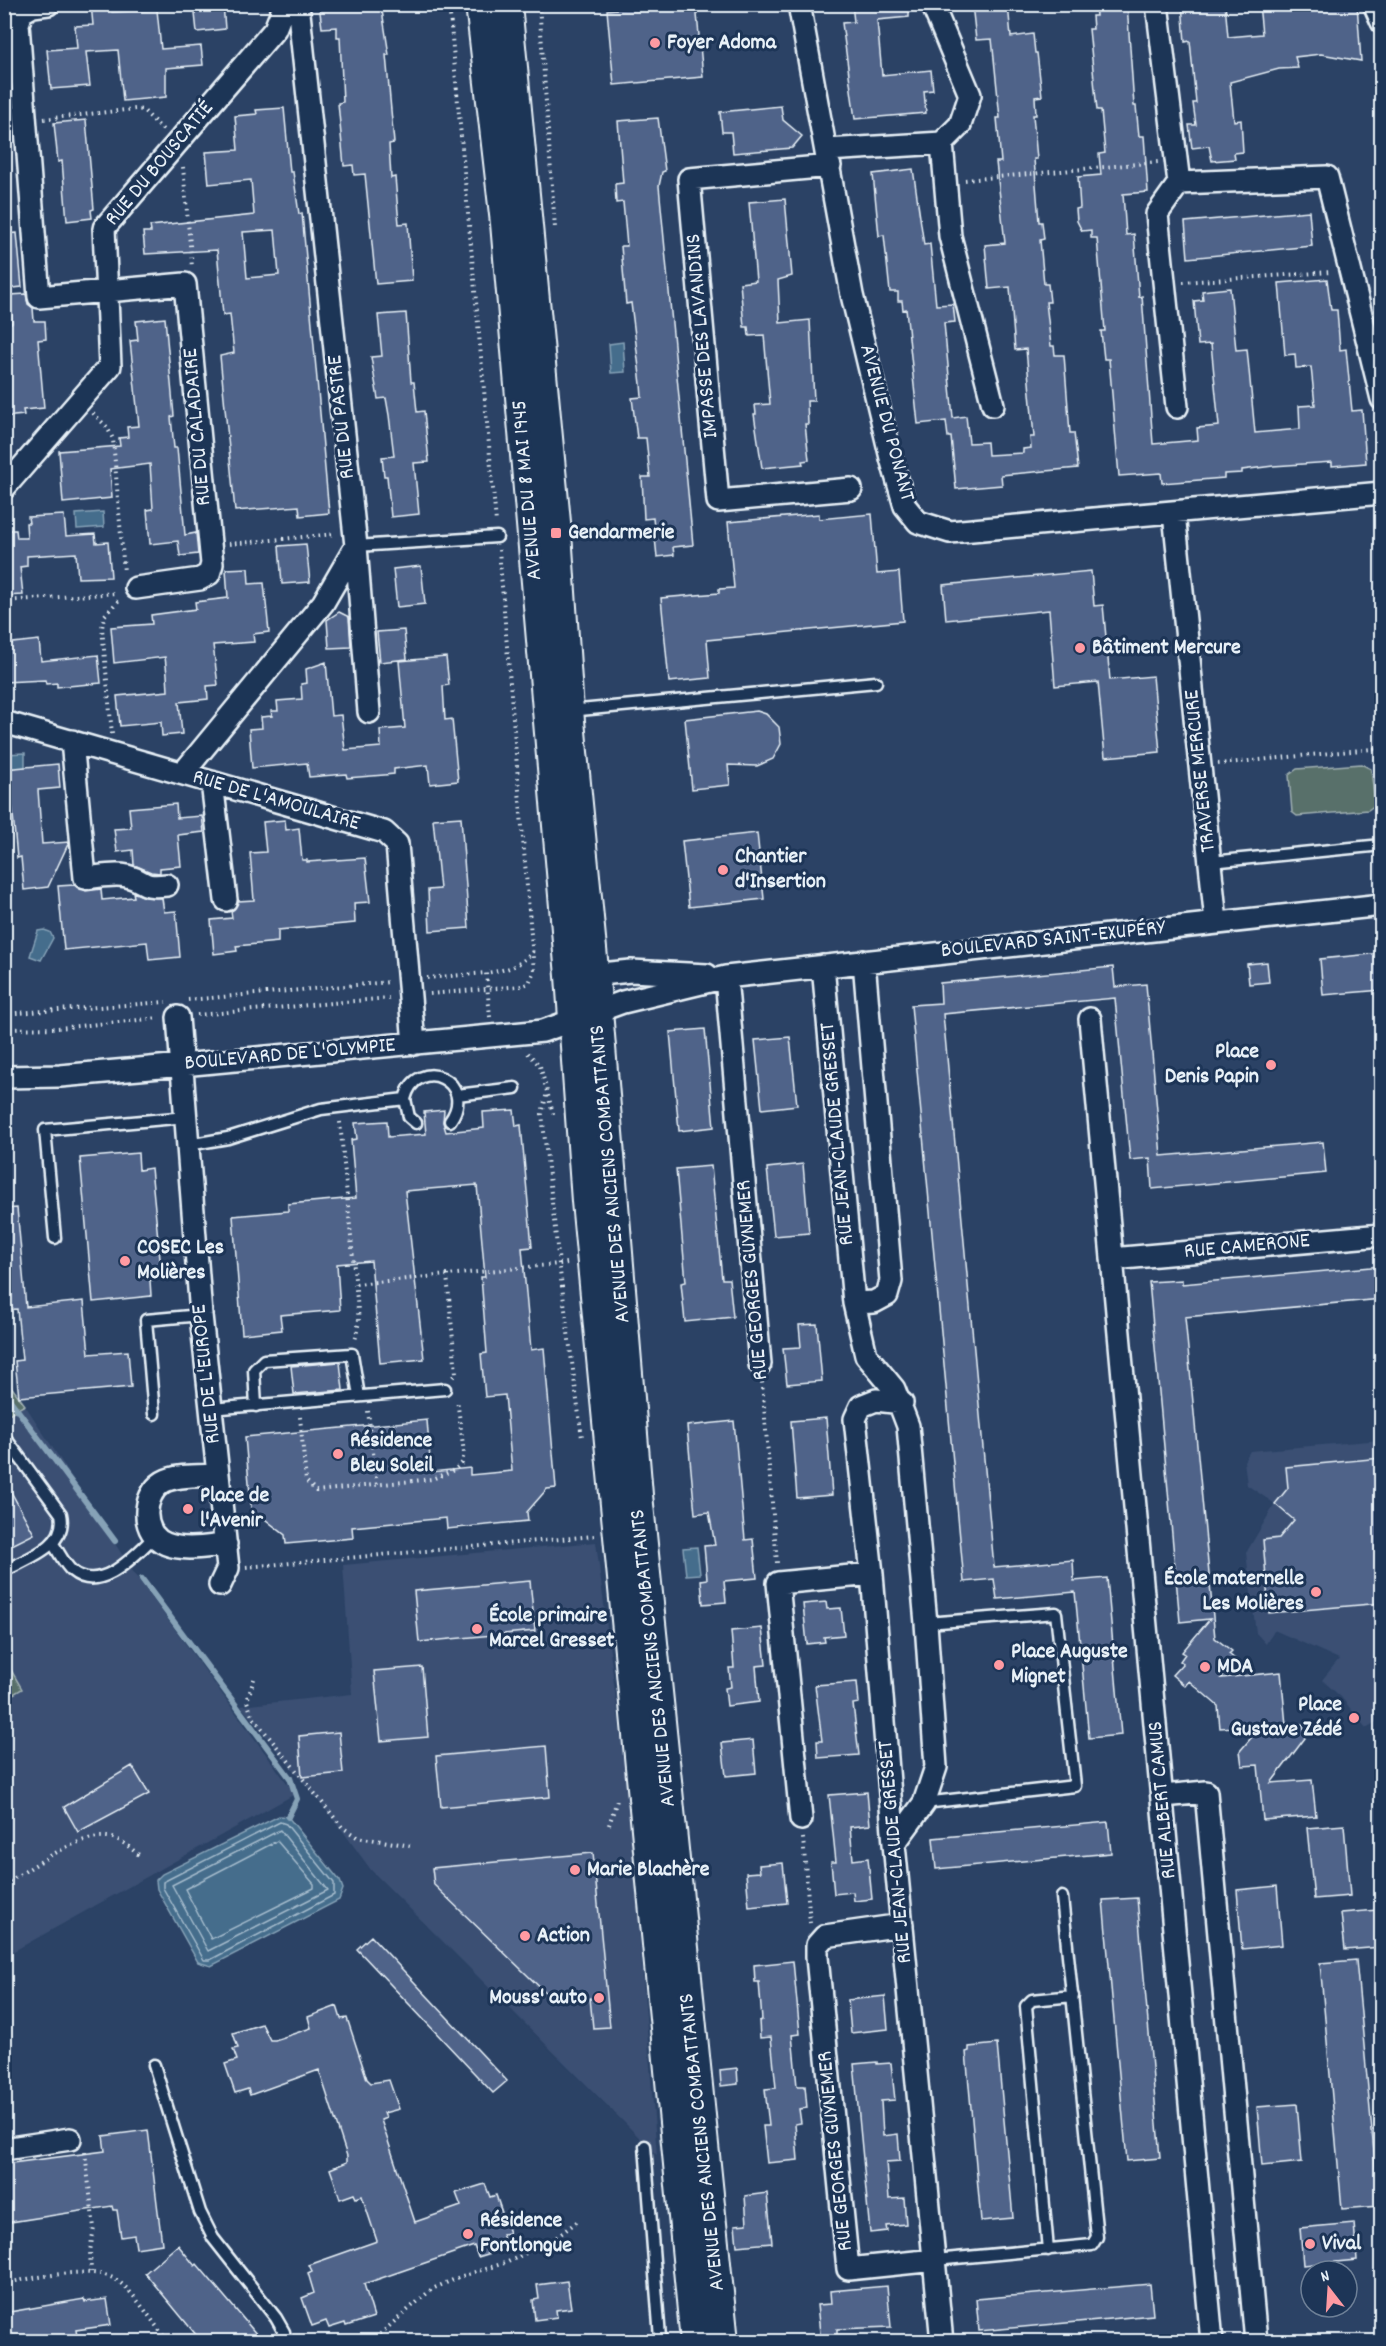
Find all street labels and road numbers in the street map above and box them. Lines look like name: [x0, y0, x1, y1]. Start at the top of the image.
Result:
street label: RUE DU BOUSCATIÉ: [98, 95, 222, 233]
street label: IMPASSE DES LAVANDINS: [679, 232, 727, 440]
street label: AVENUE DU PONANT: [850, 341, 922, 505]
street label: RUE DU CALADAIRE: [176, 347, 220, 507]
street label: RUE DU PASTRE: [320, 353, 364, 481]
street label: AVENUE DU 8 MAI 1945: [505, 399, 551, 581]
street label: TRAVERSE MERCURE: [1177, 688, 1225, 854]
street label: RUE DE L'AMOULAIRE: [189, 762, 363, 840]
street label: BOULEVARD SAINT-EXUPÉRY: [939, 913, 1168, 967]
street label: RUE JEAN-CLAUDE GRESSET: [813, 1021, 863, 1247]
street label: AVENUE DES ANCIENS COMBATTANTS: [583, 1024, 639, 1324]
street label: BOULEVARD DE L'OLYMPIE: [183, 1030, 397, 1080]
street label: RUE GEORGES GUYNEMER: [729, 1179, 777, 1381]
street label: RUE CAMERONE: [1183, 1226, 1311, 1268]
street label: RUE DE L'EUROPE: [184, 1303, 230, 1445]
street label: AVENUE DES ANCIENS COMBATTANTS: [623, 1508, 685, 1808]
street label: RUE ALBERT CAMUS: [1141, 1720, 1185, 1880]
street label: RUE JEAN-CLAUDE GRESSET: [871, 1739, 921, 1965]
street label: AVENUE DES ANCIENS COMBATTANTS: [672, 1992, 734, 2292]
street label: RUE GEORGES GUYNEMER: [810, 2050, 862, 2252]

